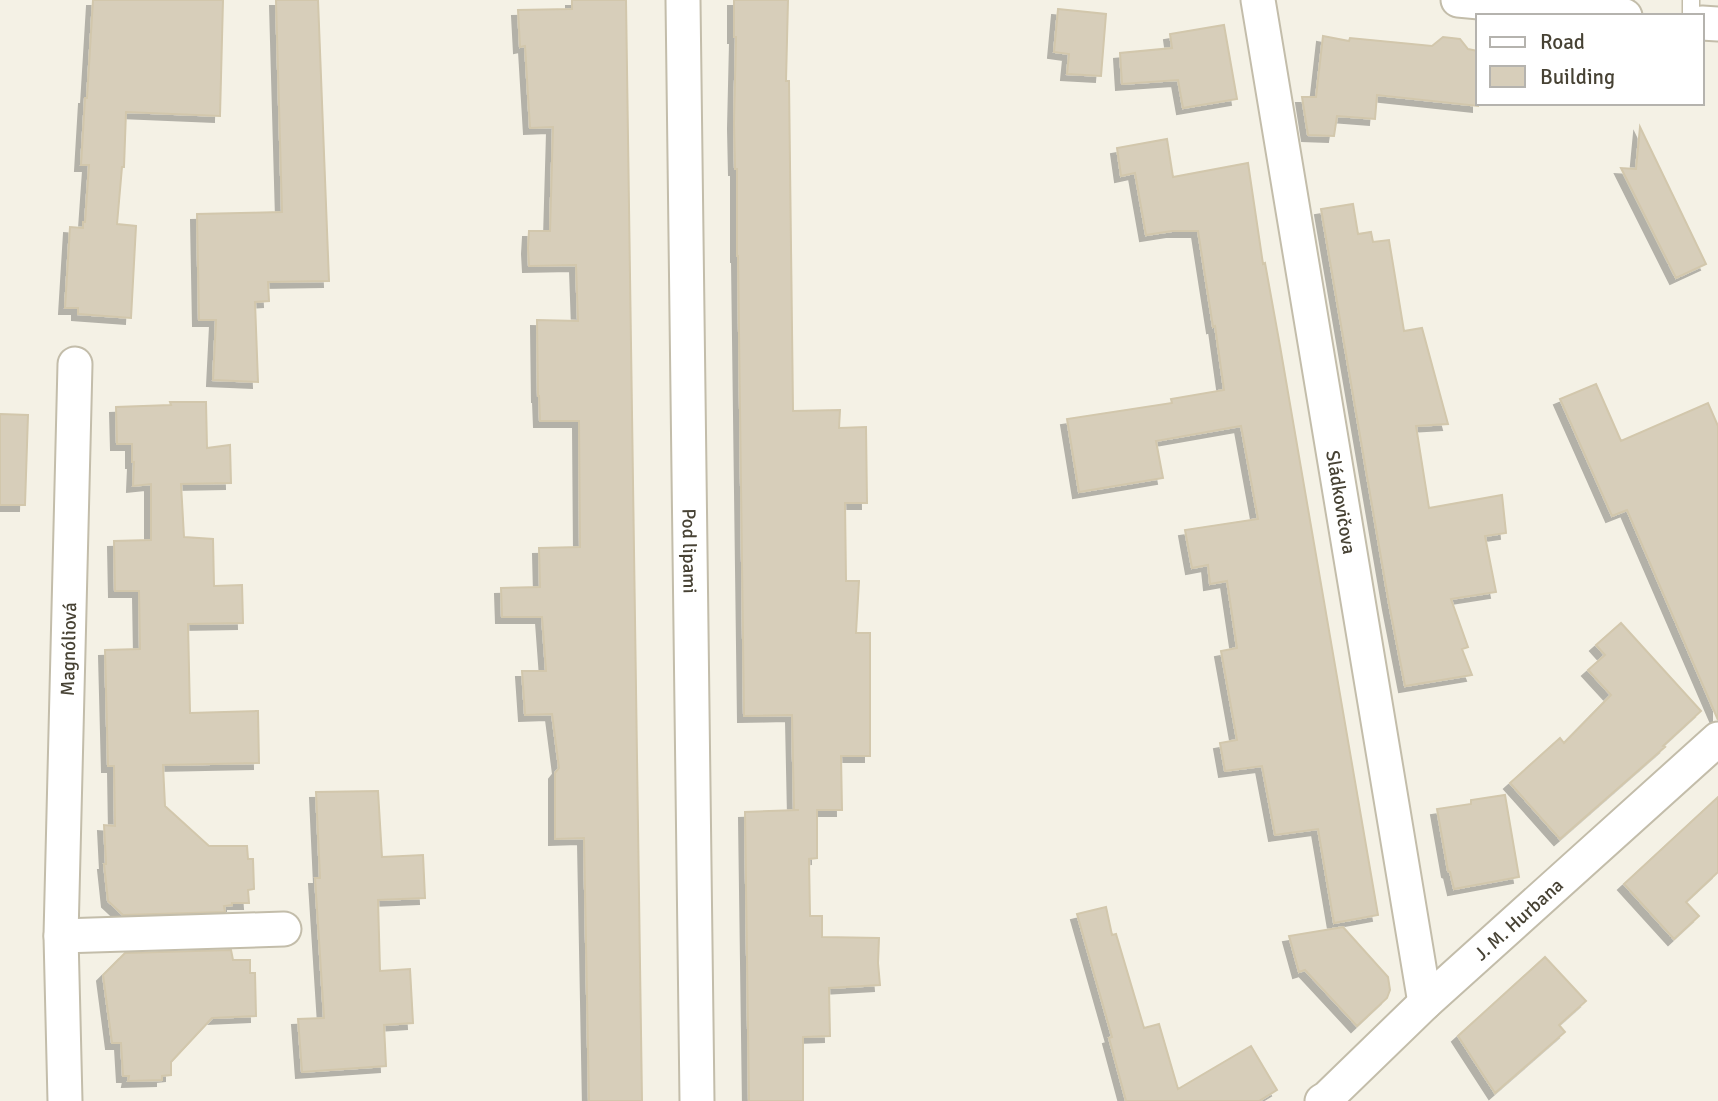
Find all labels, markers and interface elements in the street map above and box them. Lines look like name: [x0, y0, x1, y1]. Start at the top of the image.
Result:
legend: [1476, 14, 1704, 105]
text: Road: [1540, 29, 1585, 55]
text: Building: [1540, 64, 1615, 90]
street label: Sládkovičova: [1320, 448, 1361, 556]
street label: Pod lipami: [676, 508, 702, 594]
street label: Magnóliová: [56, 602, 82, 696]
street label: J. M. Hurbana: [1470, 873, 1569, 966]

